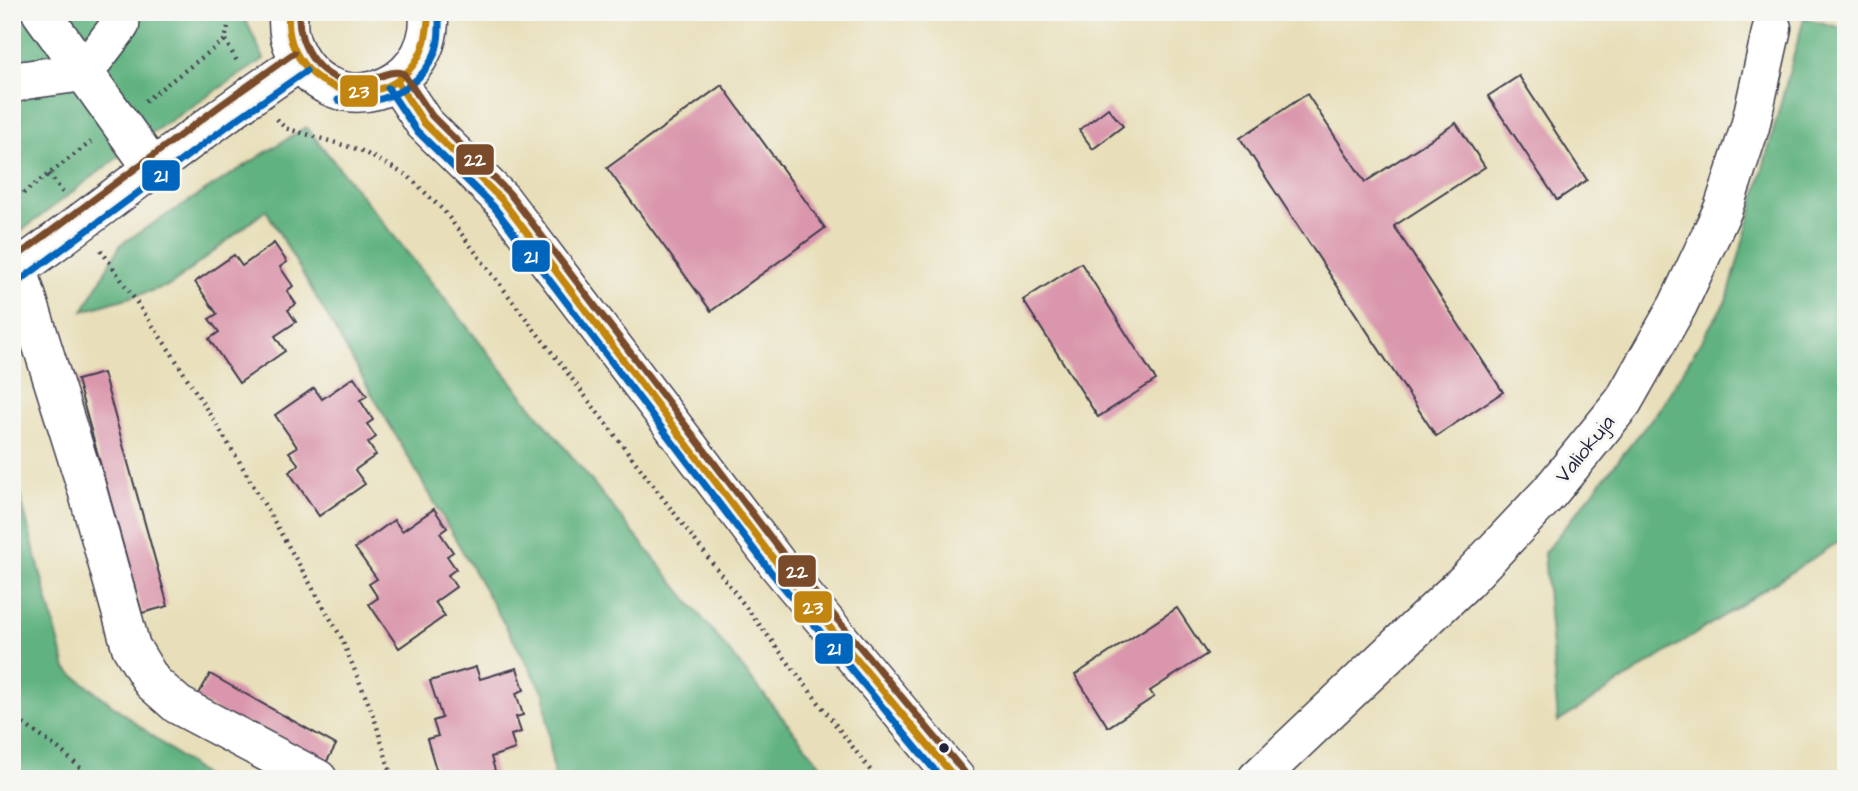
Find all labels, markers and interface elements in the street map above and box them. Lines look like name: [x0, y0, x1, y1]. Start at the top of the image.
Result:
line badge: 23: [339, 74, 379, 108]
text: 23: [348, 79, 370, 106]
line badge: 22: [455, 143, 495, 176]
text: 22: [463, 147, 486, 174]
line badge: 21: [141, 159, 181, 192]
text: 21: [153, 163, 168, 190]
line badge: 21: [511, 239, 551, 273]
text: 21: [523, 244, 538, 271]
street label: Valiokuja: [1549, 408, 1622, 489]
line badge: 22: [777, 554, 817, 588]
text: 22: [785, 559, 808, 586]
line badge: 23: [793, 590, 833, 624]
text: 23: [802, 595, 824, 622]
line badge: 21: [814, 632, 854, 665]
text: 21: [826, 636, 841, 663]
unlabelled marker: [937, 741, 951, 755]

